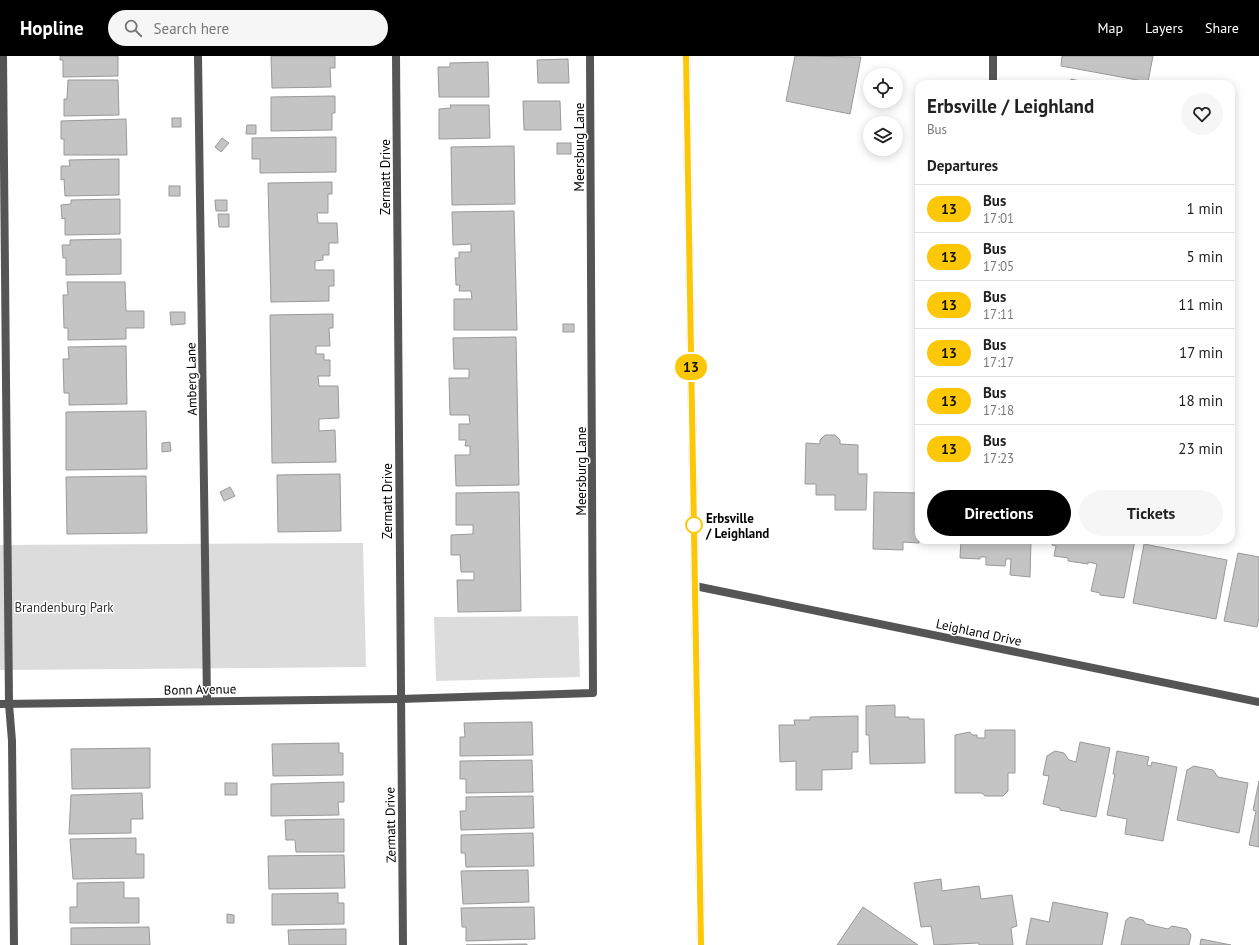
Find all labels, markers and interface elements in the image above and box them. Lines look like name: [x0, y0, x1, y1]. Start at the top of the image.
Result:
search box: [108, 10, 388, 46]
text: Hopline: [20, 16, 84, 40]
icon: search: [122, 17, 144, 39]
text: Search here: [154, 19, 229, 38]
text: Map: [1097, 19, 1123, 37]
text: Layers: [1145, 19, 1183, 37]
text: Share: [1205, 19, 1239, 37]
map controls: [863, 68, 903, 156]
button: locate: [863, 68, 903, 108]
button: heart: [1181, 93, 1223, 135]
text: Erbsville / Leighland: [927, 94, 1094, 118]
street label: Meersburg Lane: [571, 103, 588, 191]
button: layers: [863, 116, 903, 156]
text: Bus: [927, 121, 947, 138]
street label: Zermatt Drive: [377, 139, 394, 215]
text: Departures: [927, 156, 998, 175]
text: Bus: [983, 191, 1006, 210]
text: 1 min: [1186, 199, 1223, 218]
text: 13: [941, 200, 957, 218]
text: 17:01: [983, 210, 1014, 227]
text: Bus: [983, 239, 1006, 258]
text: 5 min: [1186, 247, 1223, 266]
text: 13: [941, 248, 957, 266]
text: 17:05: [983, 258, 1014, 275]
text: Bus: [983, 287, 1006, 306]
text: 11 min: [1178, 295, 1223, 314]
text: 13: [941, 296, 957, 314]
text: 17:11: [983, 306, 1014, 323]
text: Bus: [983, 335, 1006, 354]
street label: Amberg Lane: [182, 342, 201, 416]
text: 17 min: [1179, 343, 1223, 362]
text: 13: [941, 344, 957, 362]
line badge: 13: [673, 354, 709, 380]
text: 17:17: [983, 354, 1014, 371]
text: 13: [683, 358, 699, 376]
text: Bus: [983, 383, 1006, 402]
text: 18 min: [1178, 391, 1223, 410]
text: 13: [941, 392, 957, 410]
text: 17:18: [983, 402, 1014, 419]
street label: Meersburg Lane: [573, 427, 590, 515]
text: Bus: [983, 431, 1006, 450]
text: 23 min: [1178, 439, 1223, 458]
text: 13: [941, 440, 957, 458]
text: 17:23: [983, 450, 1014, 467]
street label: Zermatt Drive: [379, 463, 396, 539]
button: Directions: [927, 490, 1071, 536]
button: Tickets: [1079, 490, 1223, 536]
place label: Erbsville / Leighland: [705, 510, 769, 542]
marker: Erbsville / Leighland: [685, 516, 703, 534]
park label: Brandenburg Park: [14, 599, 114, 616]
street label: Leighland Drive: [935, 615, 1023, 650]
street label: Bonn Avenue: [164, 680, 236, 699]
street label: Zermatt Drive: [381, 787, 400, 863]

